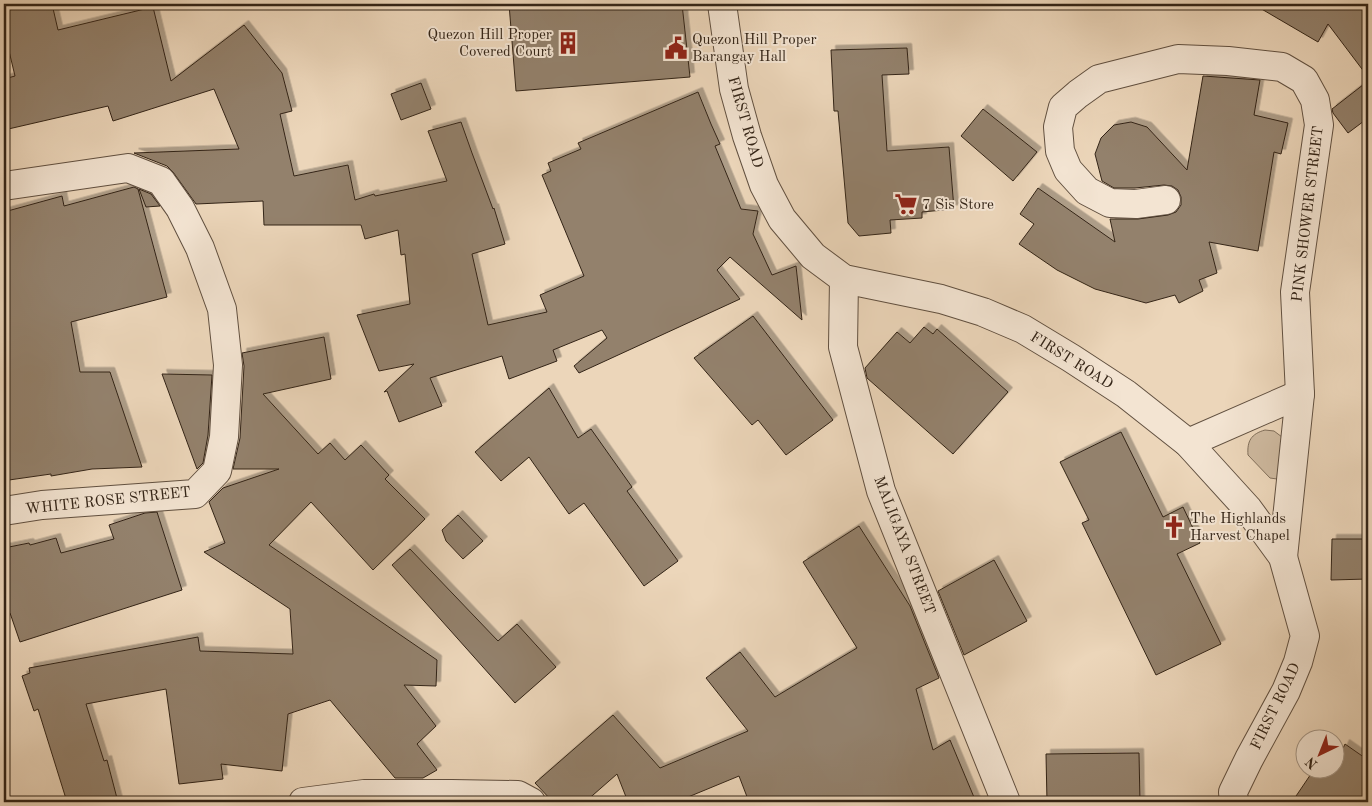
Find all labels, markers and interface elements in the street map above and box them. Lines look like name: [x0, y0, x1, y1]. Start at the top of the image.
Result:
place label: Quezon Hill Proper Covered Court: [427, 28, 552, 60]
building icon: Quezon Hill Proper Covered Court: [555, 30, 581, 56]
place label: Quezon Hill Proper Barangay Hall: [692, 33, 817, 65]
public building icon: Quezon Hill Proper Barangay Hall: [663, 35, 689, 61]
street label: FIRST ROAD: [724, 75, 765, 170]
street label: PINK SHOWER STREET: [1290, 125, 1327, 303]
supermarket icon: 7 Sis Store: [893, 191, 919, 217]
place label: 7 Sis Store: [922, 198, 994, 213]
street label: FIRST ROAD: [1027, 330, 1115, 393]
street label: MALIGAYA STREET: [870, 474, 937, 617]
street label: WHITE ROSE STREET: [25, 485, 192, 518]
place label: The Highlands Harvest Chapel: [1190, 512, 1290, 544]
church icon: The Highlands Harvest Chapel: [1161, 514, 1187, 540]
street label: FIRST ROAD: [1249, 661, 1304, 752]
north arrow: [1294, 728, 1344, 778]
text: N: [1303, 754, 1321, 772]

